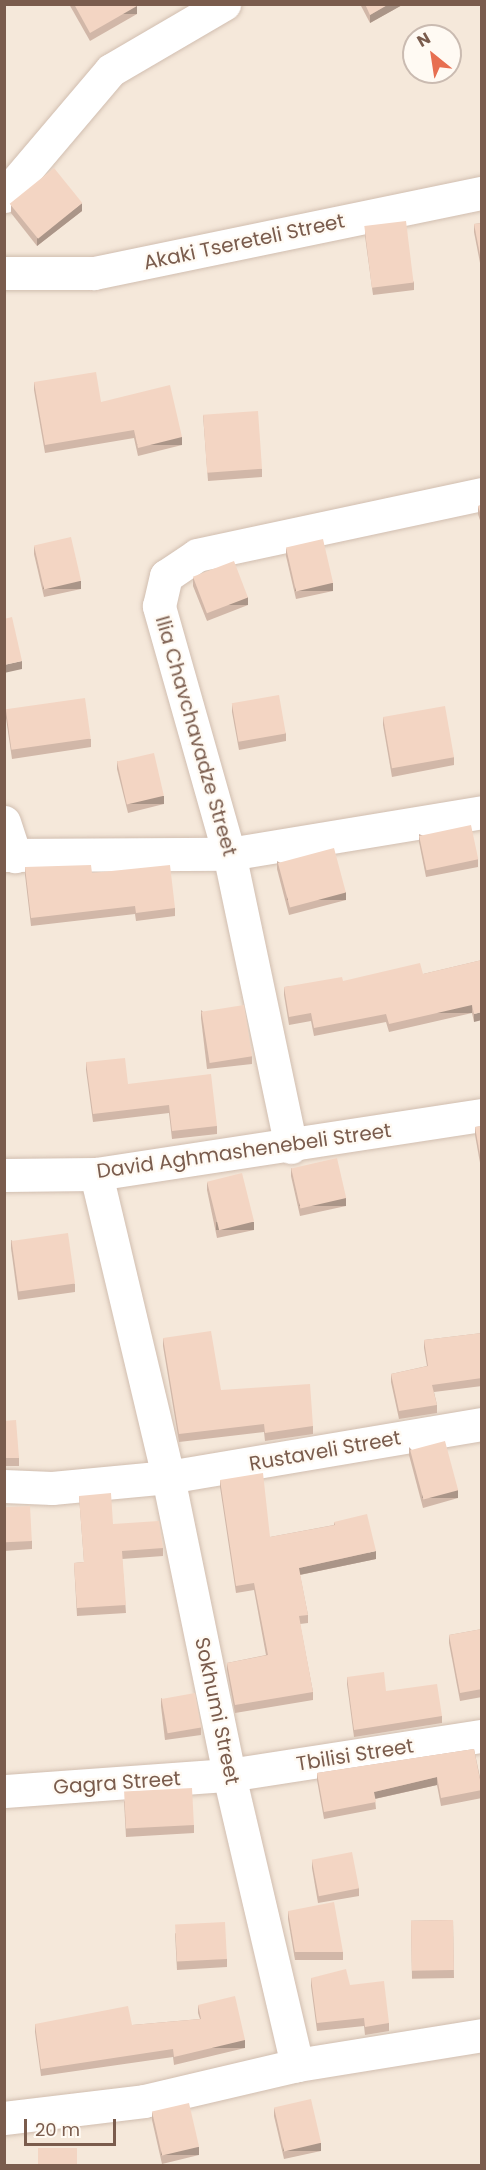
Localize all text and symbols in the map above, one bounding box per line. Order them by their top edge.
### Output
north arrow [402,24,462,84]
text: N [413,27,435,53]
street label: Akaki Tsereteli Street [141,209,347,275]
street label: Ilia Chavchavadze Street [150,613,242,859]
street label: David Aghmashenebeli Street [95,1118,393,1184]
street label: Rustaveli Street [247,1426,403,1476]
street label: Sokhumi Street [190,1635,244,1787]
street label: Tbilisi Street [295,1734,415,1776]
street label: Gagra Street [53,1767,181,1799]
scale bar [27,2107,118,2145]
text: 20 m [35,2117,80,2142]

